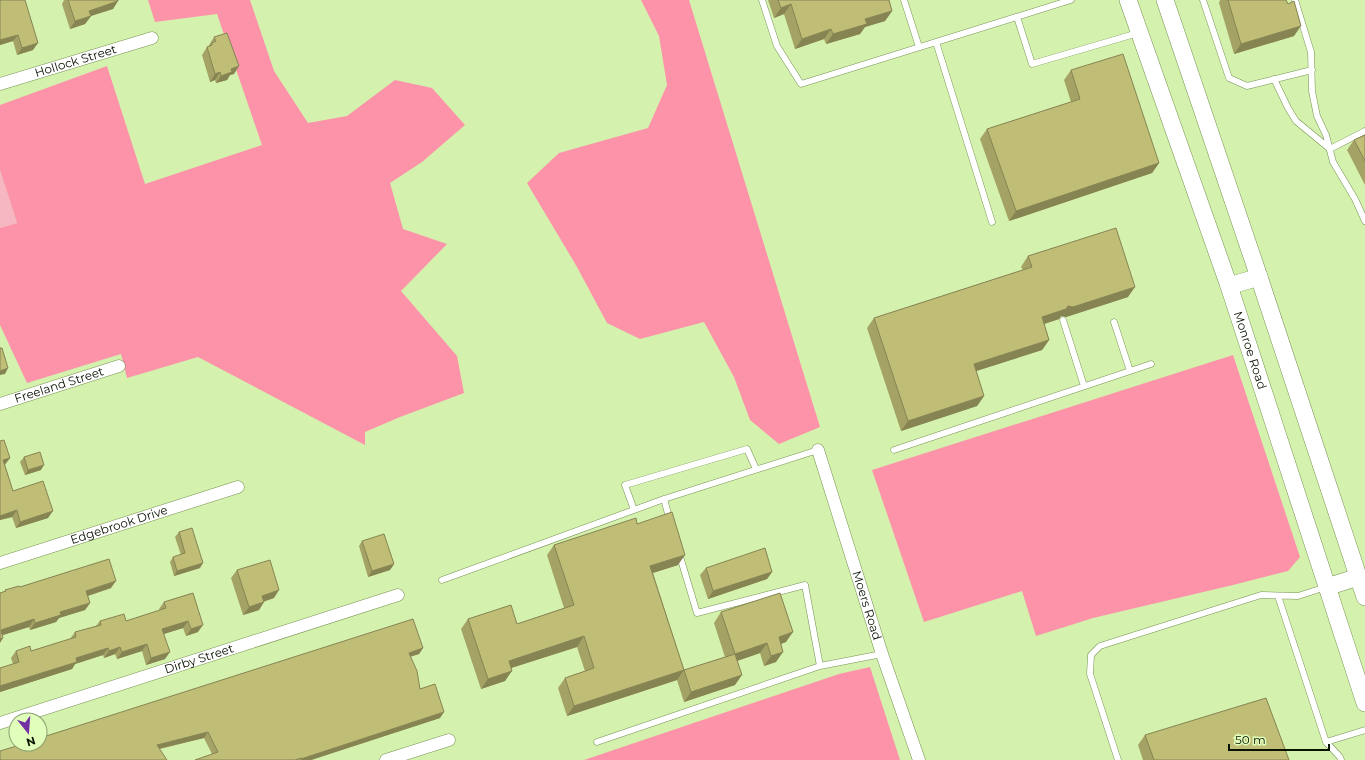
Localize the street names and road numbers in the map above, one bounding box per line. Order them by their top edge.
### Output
street label: Hollock Street [33,41,118,80]
street label: Monroe Road [1231,309,1270,391]
street label: Freeland Street [12,363,105,406]
street label: Edgebrook Drive [68,502,169,547]
street label: Moers Road [849,569,885,642]
street label: Dirby Street [162,640,235,677]

